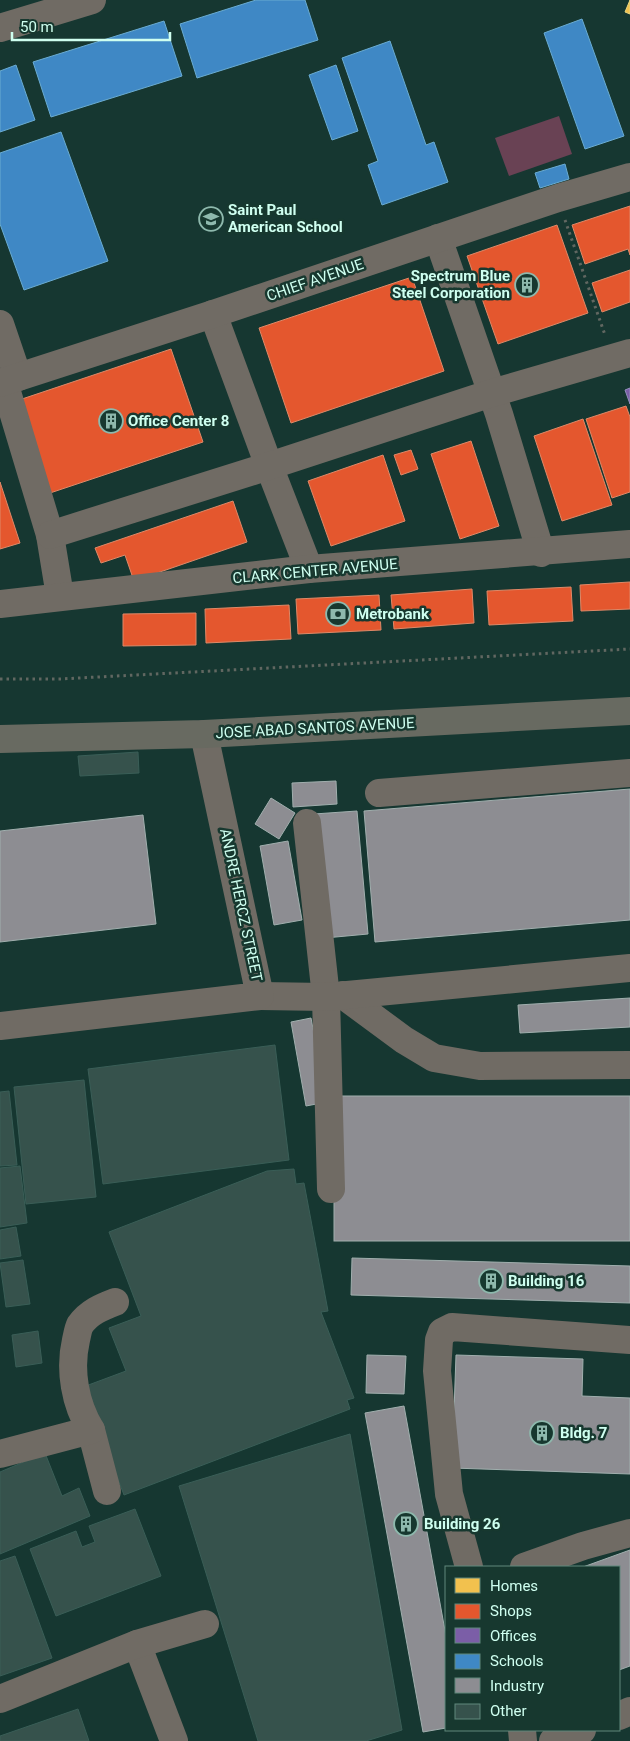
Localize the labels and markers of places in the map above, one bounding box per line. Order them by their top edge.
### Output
place label: Saint Paul American School [228,201,343,236]
school or university icon: Saint Paul American School [198,206,224,232]
place label: Spectrum Blue Steel Corporation [392,267,510,302]
building icon: Spectrum Blue Steel Corporation [514,272,540,298]
building icon: Office Center 8 [98,408,124,434]
place label: Office Center 8 [128,412,229,430]
bank icon: Metrobank [325,601,351,627]
place label: Metrobank [356,605,430,623]
building icon: Building 16 [478,1268,504,1294]
place label: Building 16 [508,1272,585,1290]
building icon: Bldg. 7 [529,1420,555,1446]
place label: Bldg. 7 [560,1424,607,1442]
building icon: Building 26 [393,1511,419,1537]
place label: Building 26 [424,1515,501,1533]

